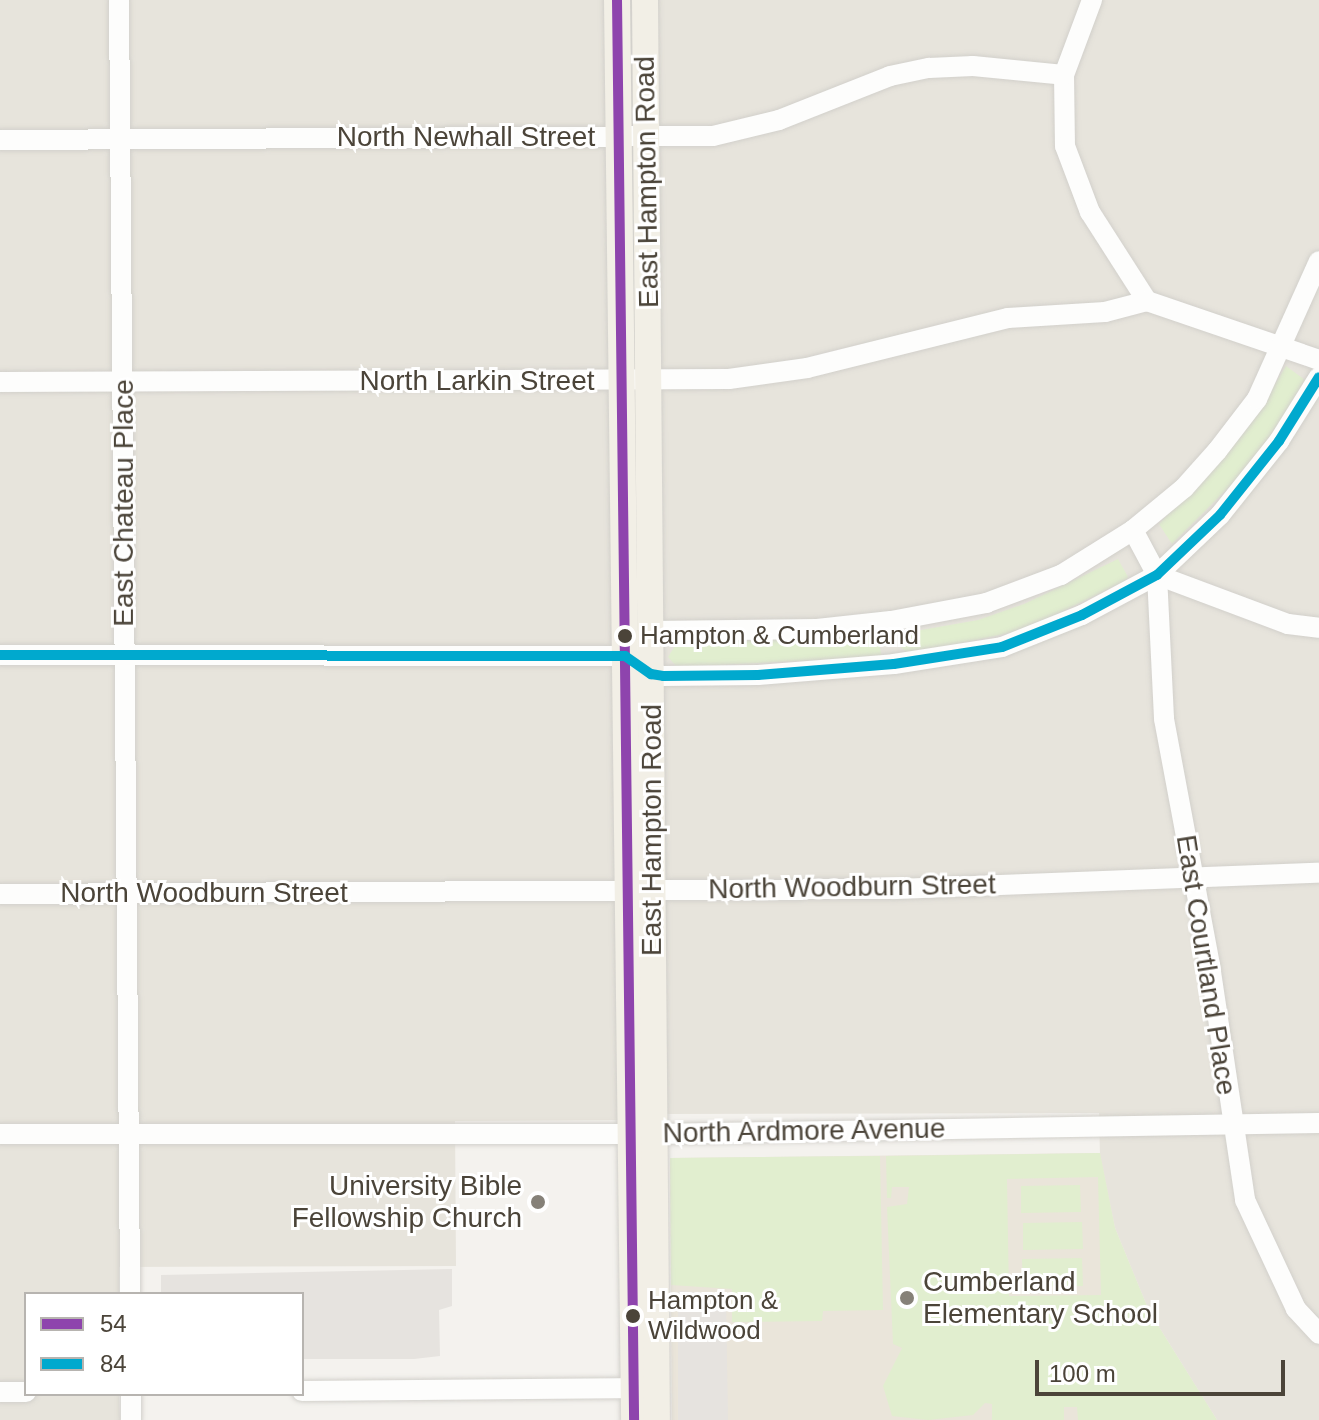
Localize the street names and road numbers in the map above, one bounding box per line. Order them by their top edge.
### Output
street label: East Hampton Road [628,56,666,308]
street label: North Newhall Street [337,120,595,154]
street label: North Larkin Street [360,364,594,398]
street label: East Chateau Place [107,379,141,627]
street label: East Hampton Road [635,704,669,956]
street label: East Courtland Place [1169,832,1243,1098]
street label: North Woodburn Street [708,868,996,906]
street label: North Woodburn Street [60,876,348,910]
street label: North Ardmore Avenue [661,1112,947,1150]

